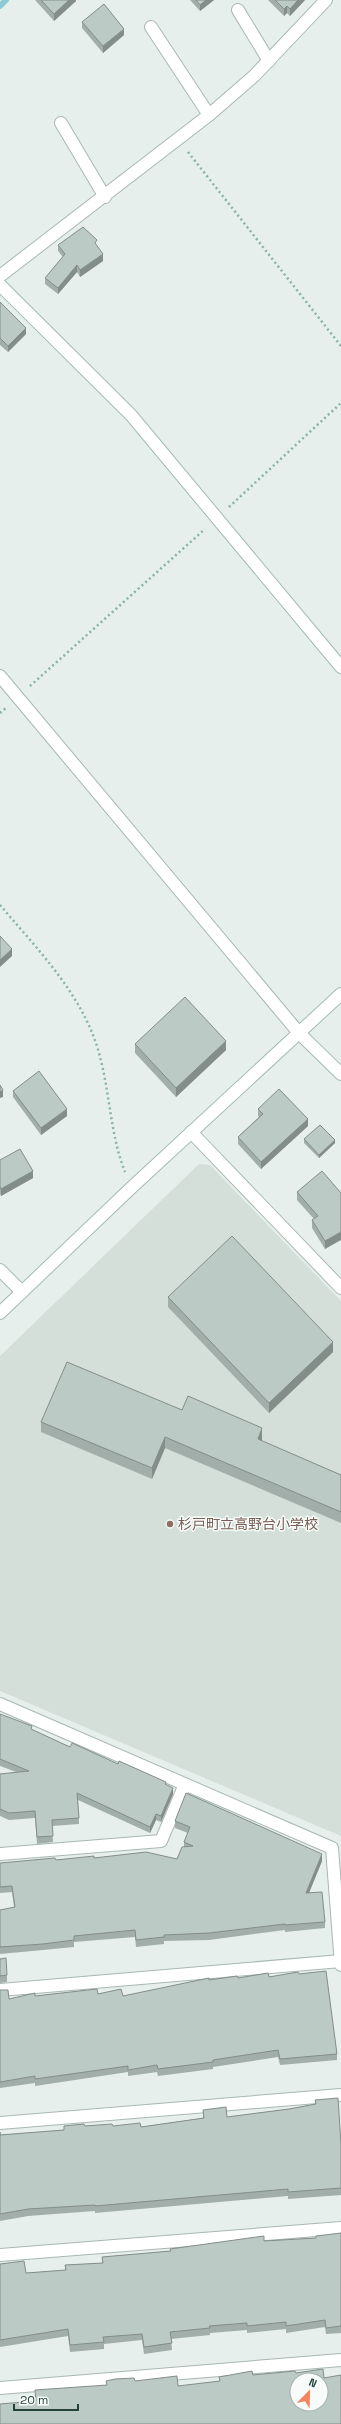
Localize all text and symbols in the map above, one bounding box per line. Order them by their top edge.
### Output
place label: 杉戸町立高野台小学校 [178,1515,318,1533]
marker: 杉戸町立高野台小学校 [165,1519,175,1529]
north arrow [289,2372,329,2412]
text: N [307,2375,319,2391]
scale bar [14,2386,78,2412]
text: 20 m [20,2392,48,2408]

